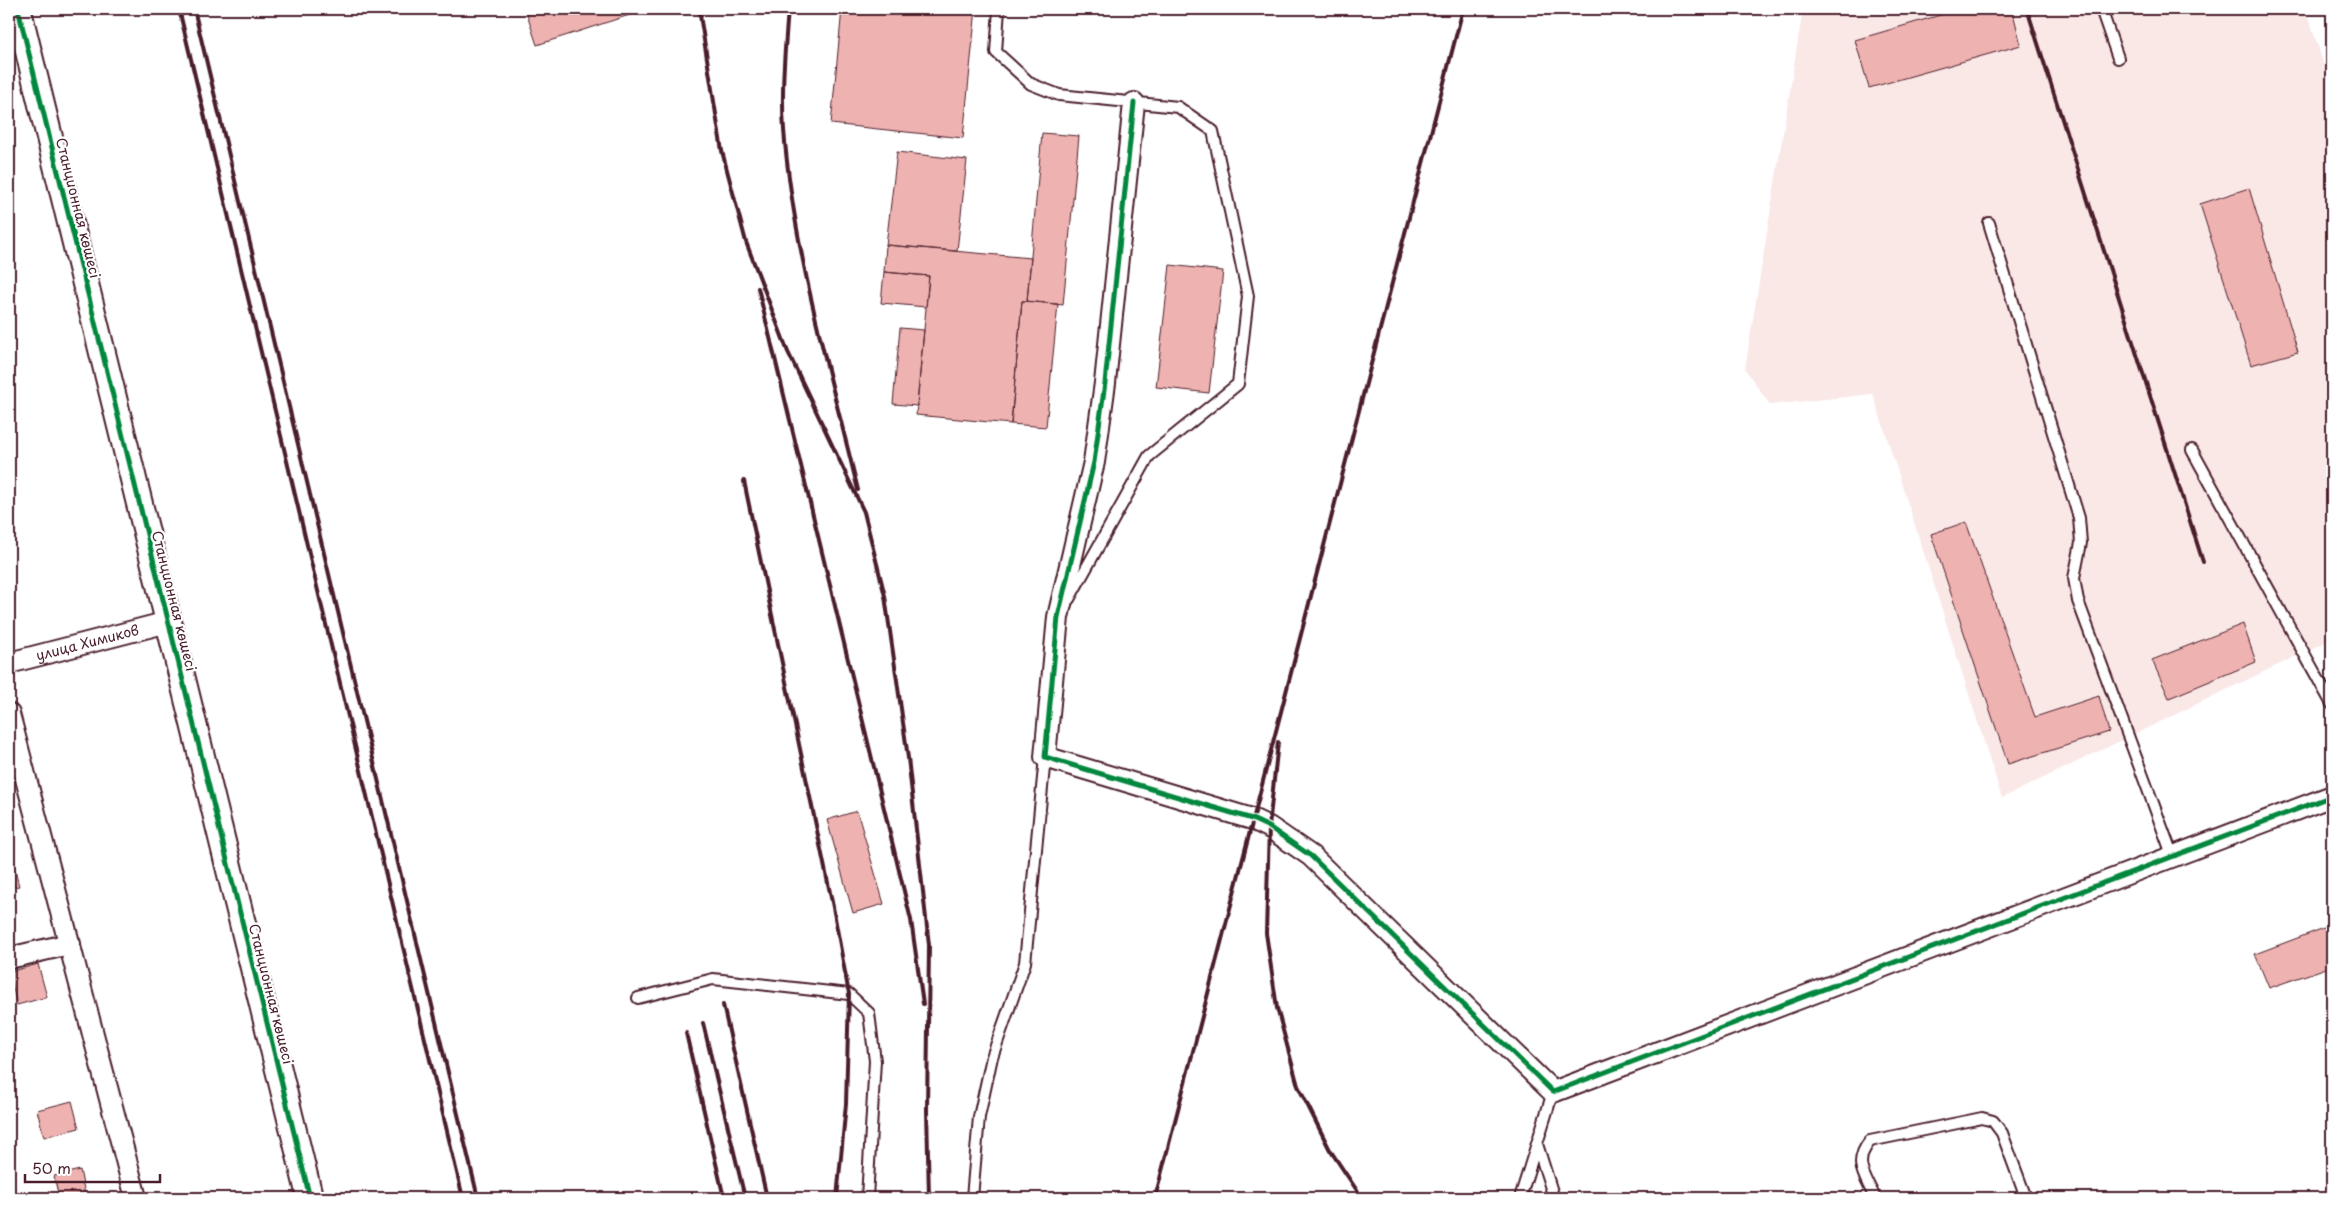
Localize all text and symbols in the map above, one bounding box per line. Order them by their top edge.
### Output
street label: Станционная көшесі [51,135,106,280]
street label: Станционная көшесі [147,528,202,673]
street label: улица Химиков [33,619,141,666]
street label: Станционная көшесі [244,921,299,1066]
scale bar [25,1152,160,1184]
text: 50 m [32,1156,71,1179]

